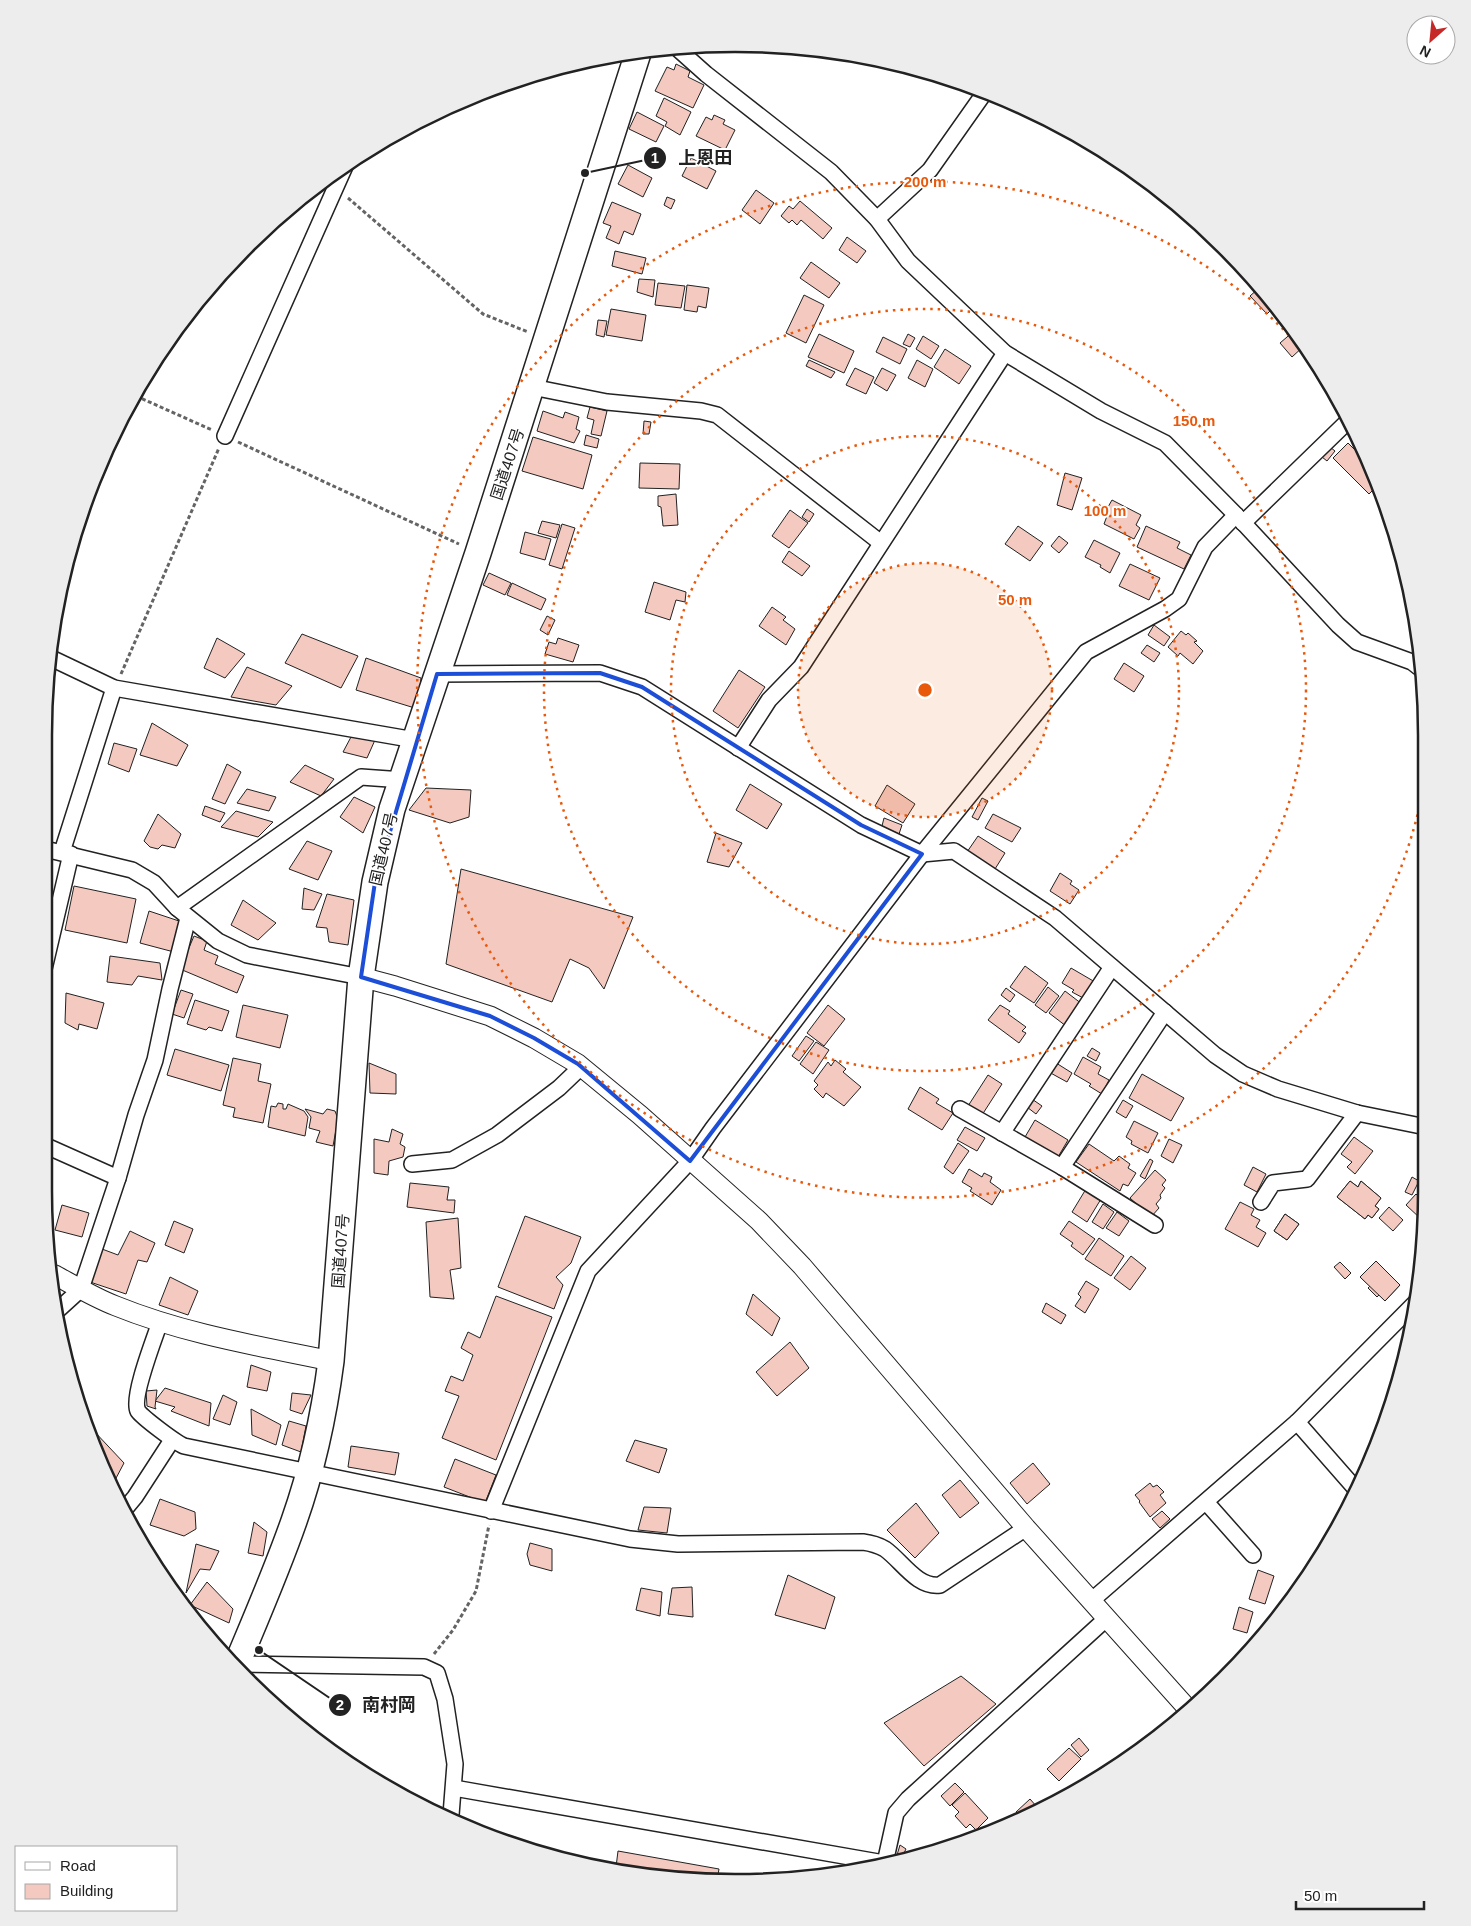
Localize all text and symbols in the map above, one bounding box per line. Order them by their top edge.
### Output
north arrow [1406,15,1456,65]
text: N [1417,42,1433,61]
callout: 上恩田 [643,141,742,174]
text: 上恩田 [678,148,732,168]
text: 1 [651,149,659,166]
text: 200 m [904,173,946,190]
text: 150 m [1173,412,1215,429]
street label: 国道407号 [488,426,527,502]
text: 100 m [1084,502,1126,519]
text: 50 m [998,591,1032,608]
centre of rings [916,681,934,699]
street label: 国道407号 [367,811,400,887]
street label: 国道407号 [329,1213,352,1289]
callout: 南村岡 [327,1688,426,1721]
text: 南村岡 [362,1695,416,1715]
text: 2 [336,1696,344,1713]
legend [15,1846,178,1911]
text: Road [60,1857,96,1874]
scale bar [1296,1878,1424,1910]
text: Building [60,1882,113,1899]
text: 50 m [1304,1887,1337,1904]

